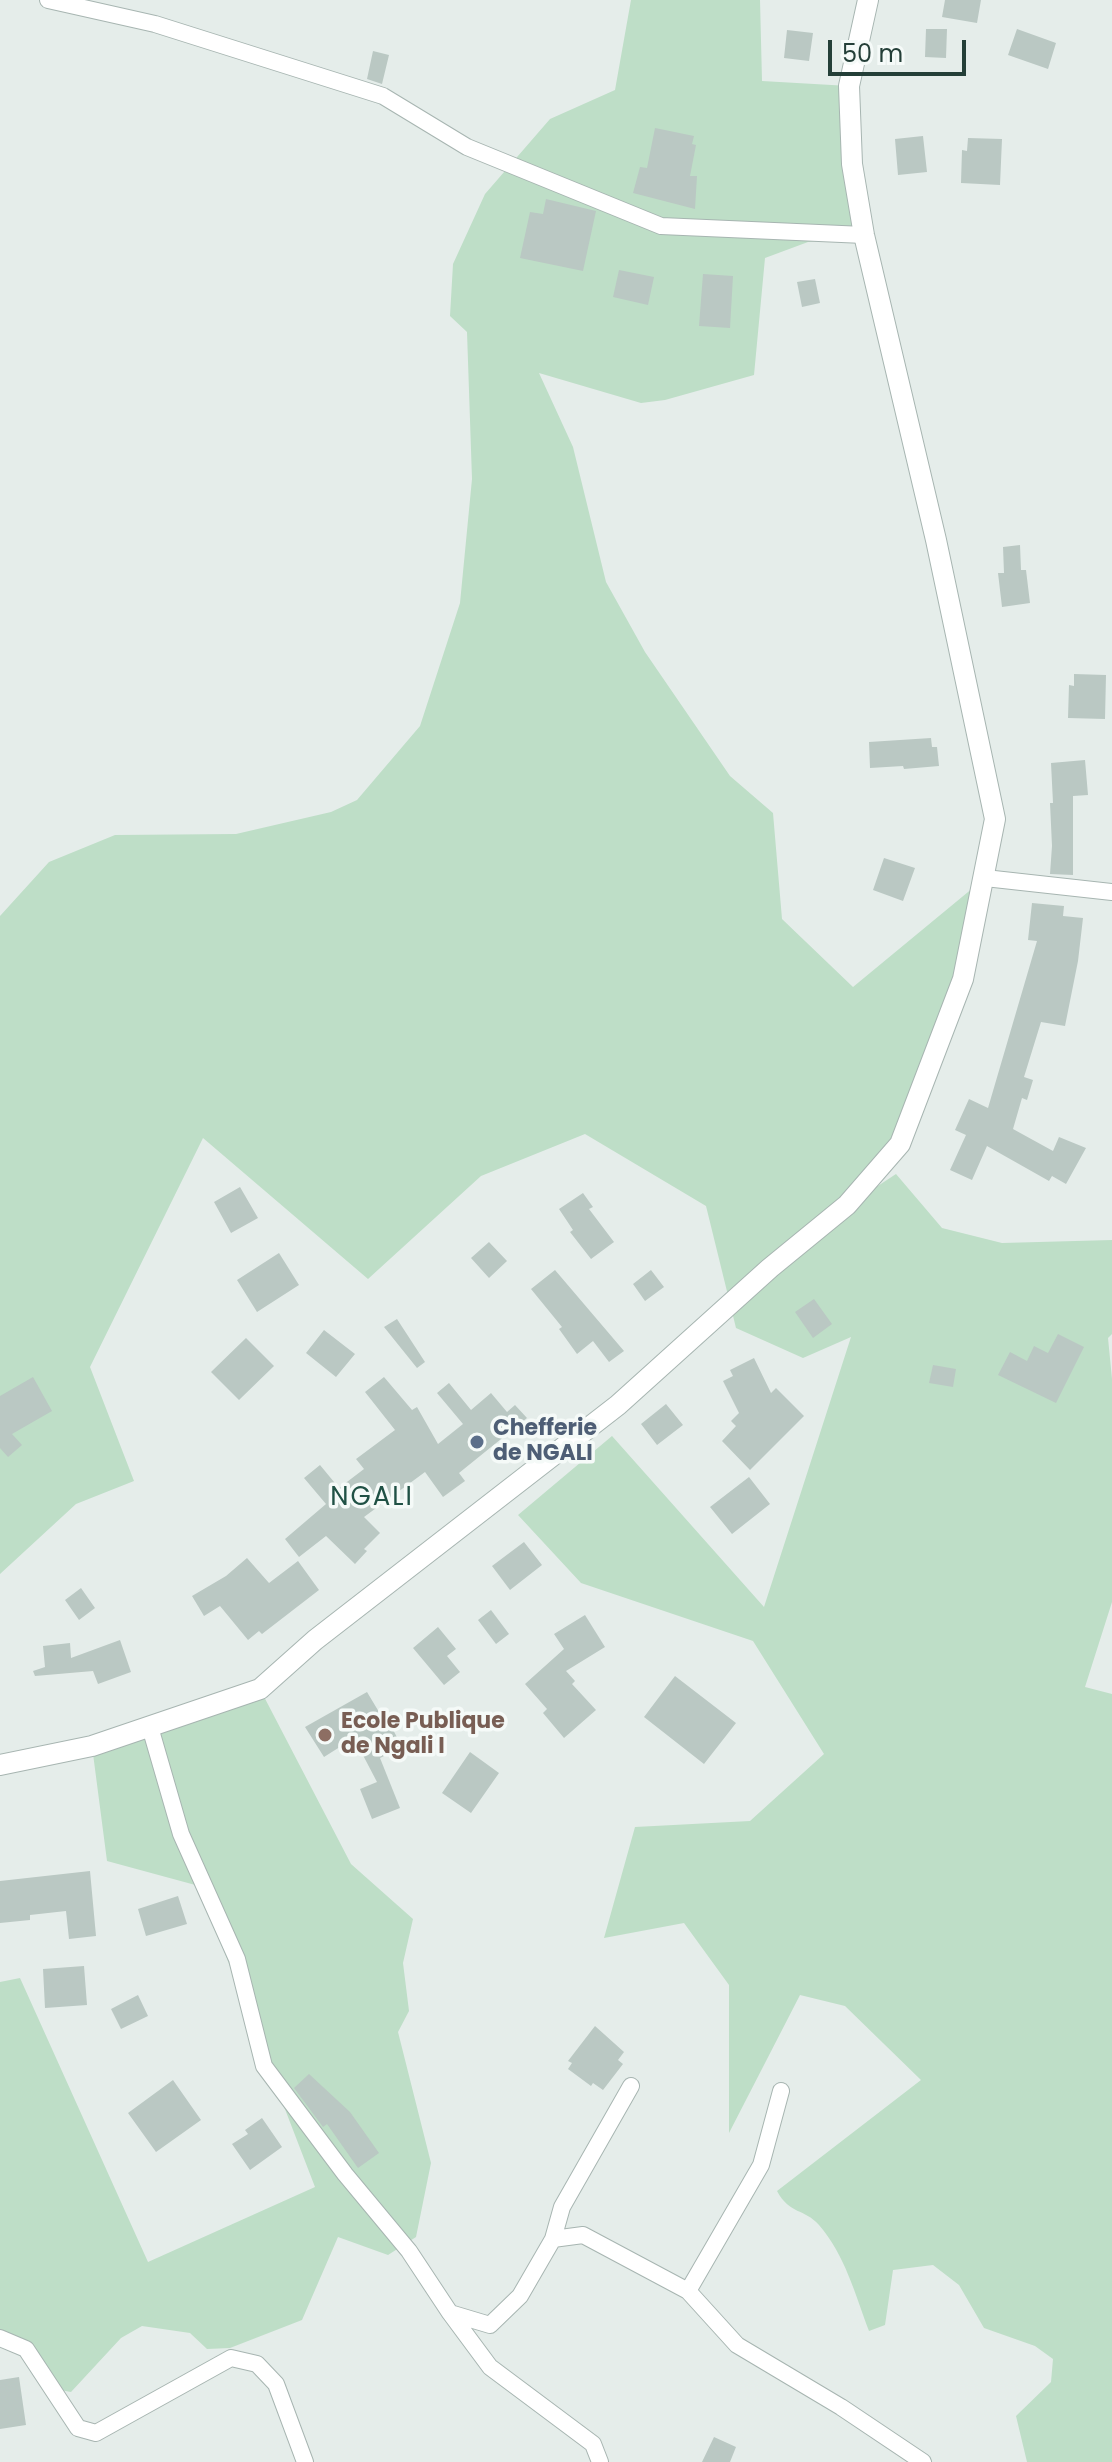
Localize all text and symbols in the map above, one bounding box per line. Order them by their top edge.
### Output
scale bar [832,24,970,74]
text: 50 m [842,37,903,70]
place label: Chefferie de NGALI [493,1416,597,1468]
marker: Chefferie de NGALI [468,1433,486,1451]
district label: NGALI [330,1482,414,1514]
place label: Ecole Publique de Ngali I [341,1709,505,1760]
marker: Ecole Publique de Ngali I [316,1726,334,1744]

